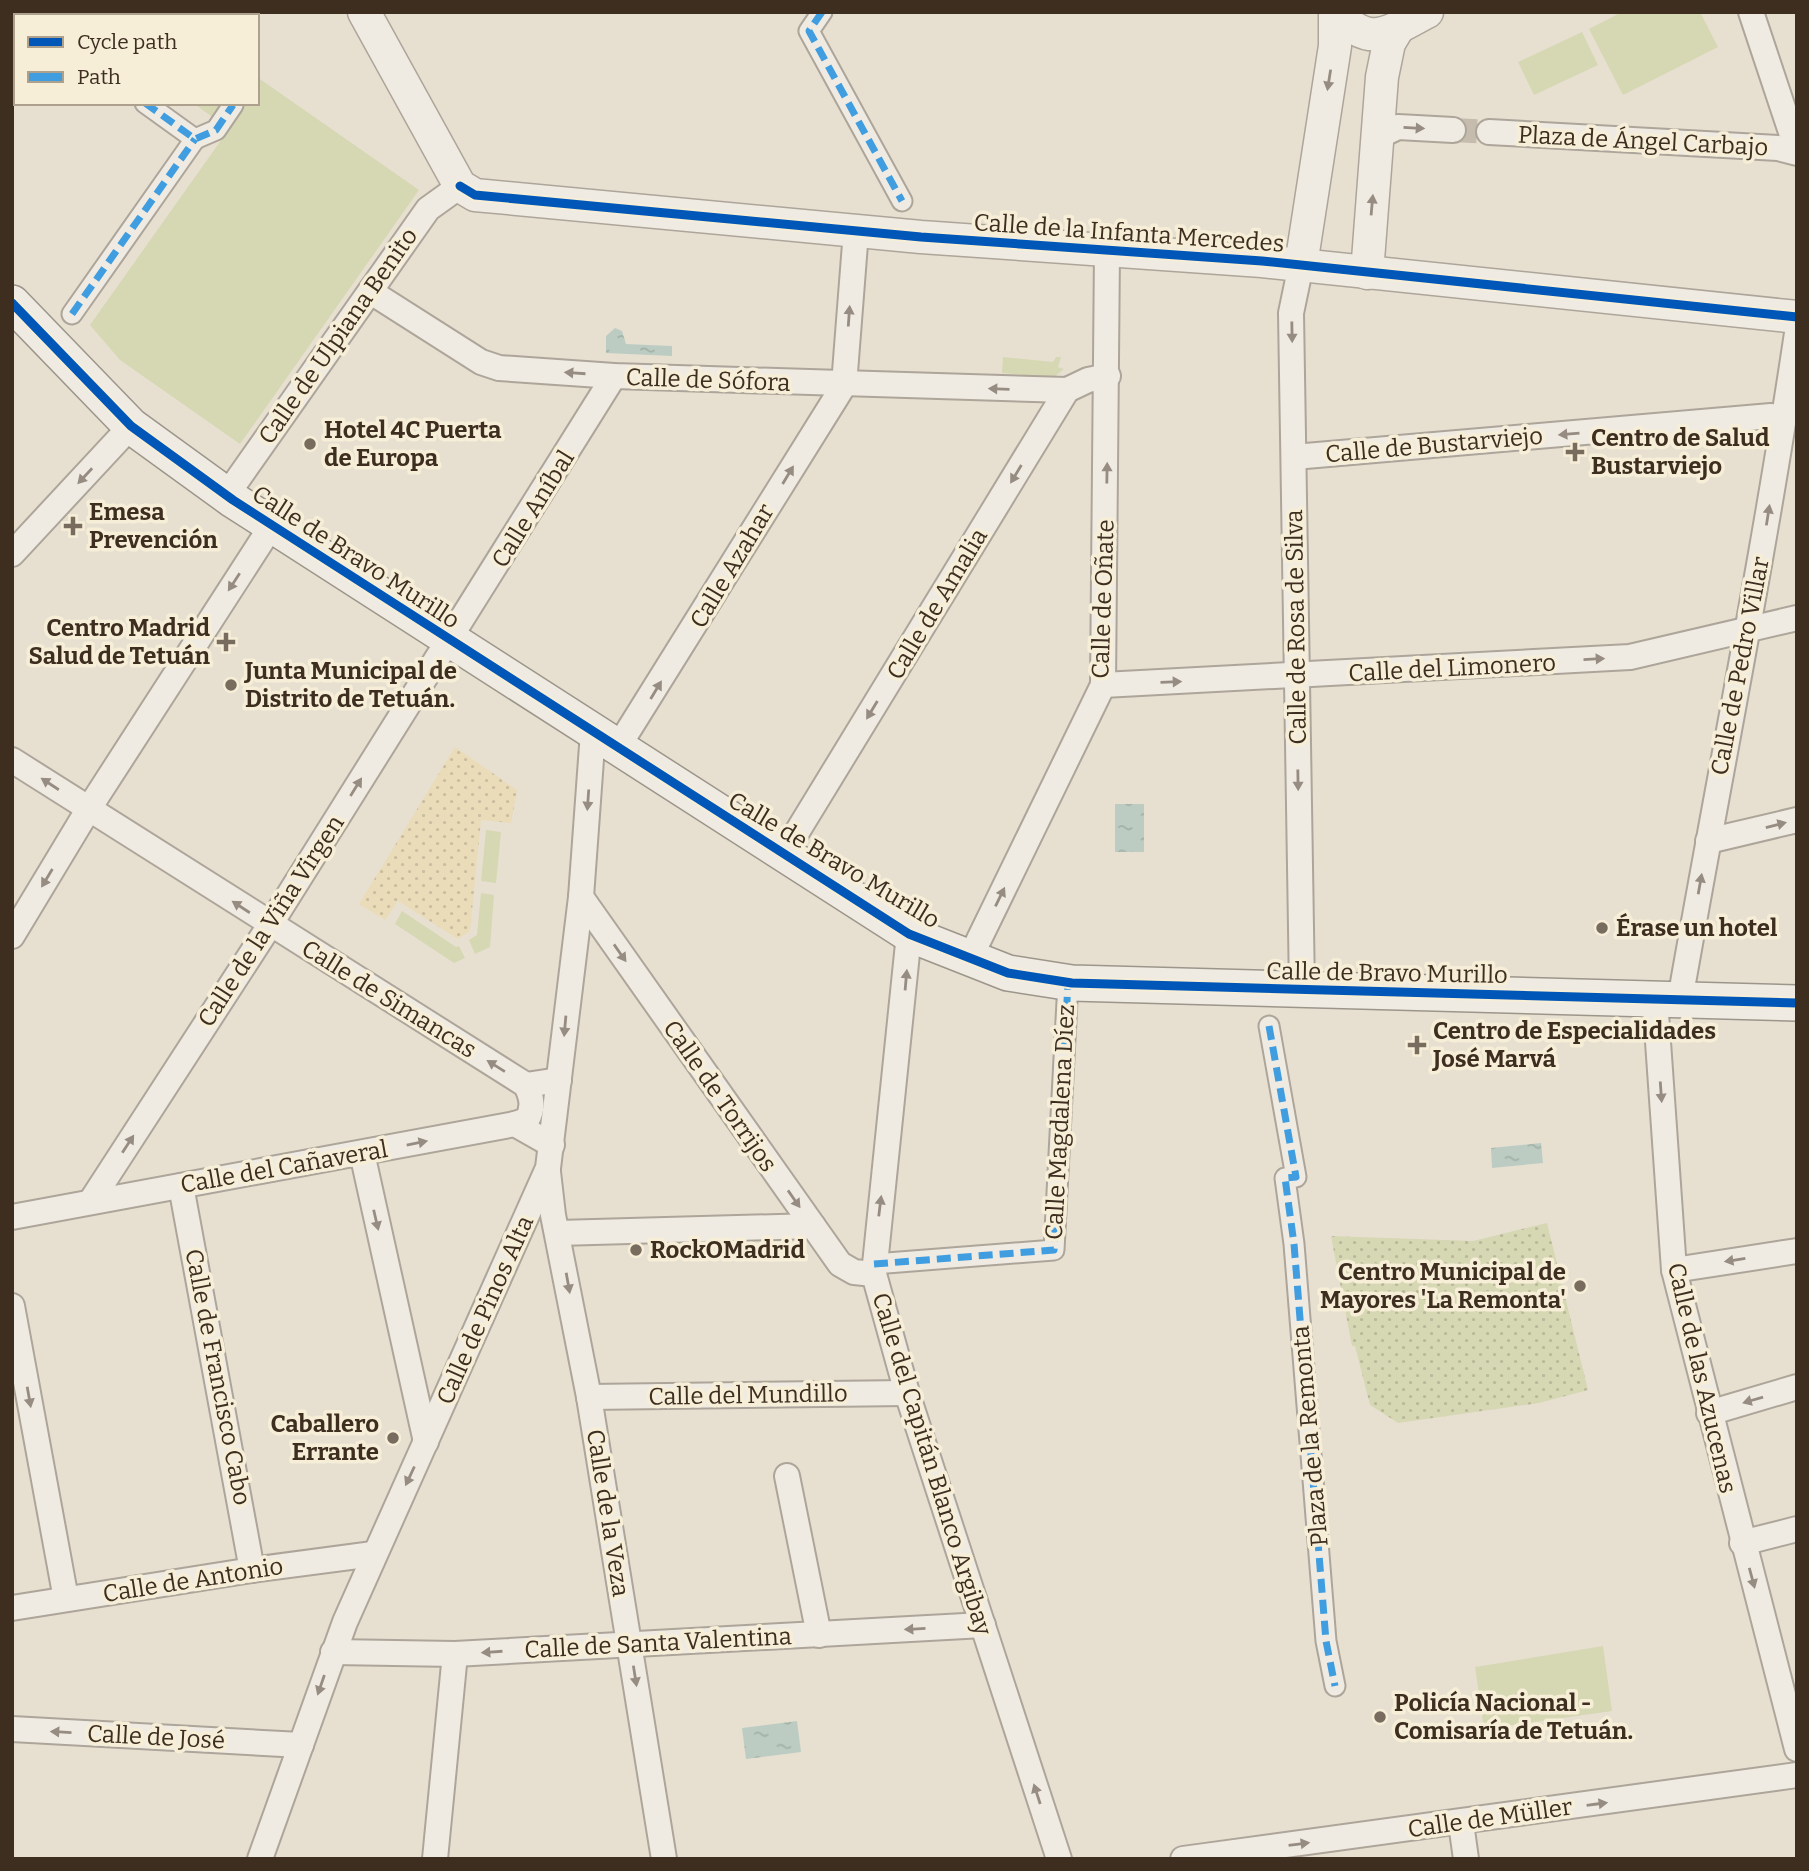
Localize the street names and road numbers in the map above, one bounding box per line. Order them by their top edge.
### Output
street label: Plaza de Ángel Carbajo [1517,119,1769,162]
street label: Calle de la Infanta Mercedes [973,208,1285,258]
street label: Calle de Ulpiana Benito [253,223,423,449]
street label: Calle de Sófora [625,363,791,397]
street label: Calle de Bustarviejo [1324,422,1544,468]
street label: Calle Aníbal [486,445,580,573]
street label: Calle de Bravo Murillo [247,479,465,635]
street label: Calle Azahar [684,499,780,633]
street label: Calle de Rosa de Silva [1280,509,1312,745]
street label: Calle de Oñate [1086,519,1120,679]
street label: Calle de Amalia [881,523,993,685]
street label: Calle de Pedro Villar [1705,554,1775,778]
street label: Calle del Limonero [1347,649,1557,687]
street label: Calle de Bravo Murillo [723,786,945,934]
street label: Calle de la Viña Virgen [192,810,350,1032]
street label: Calle de Simancas [297,934,481,1064]
street label: Calle de Bravo Murillo [1266,957,1508,989]
street label: Calle Magdalena Díez [1040,1003,1080,1241]
street label: Calle de Torrijos [657,1015,783,1177]
street label: Calle del Cañaveral [178,1135,390,1199]
street label: Calle de Pinos Alta [431,1211,539,1409]
street label: Calle de Francisco Cabo [179,1247,257,1507]
street label: Calle de las Azucenas [1662,1260,1742,1496]
street label: Calle del Capitán Blanco Argibay [866,1289,998,1639]
street label: Plaza de la Remonta [1286,1324,1334,1548]
street label: Calle del Mundillo [648,1379,848,1411]
street label: Calle de la Veza [581,1427,635,1599]
street label: Calle de Antonio [101,1552,285,1608]
street label: Calle de Santa Valentina [524,1622,792,1664]
street label: Calle de José [86,1719,226,1755]
street label: Calle de Müller [1406,1793,1574,1843]

